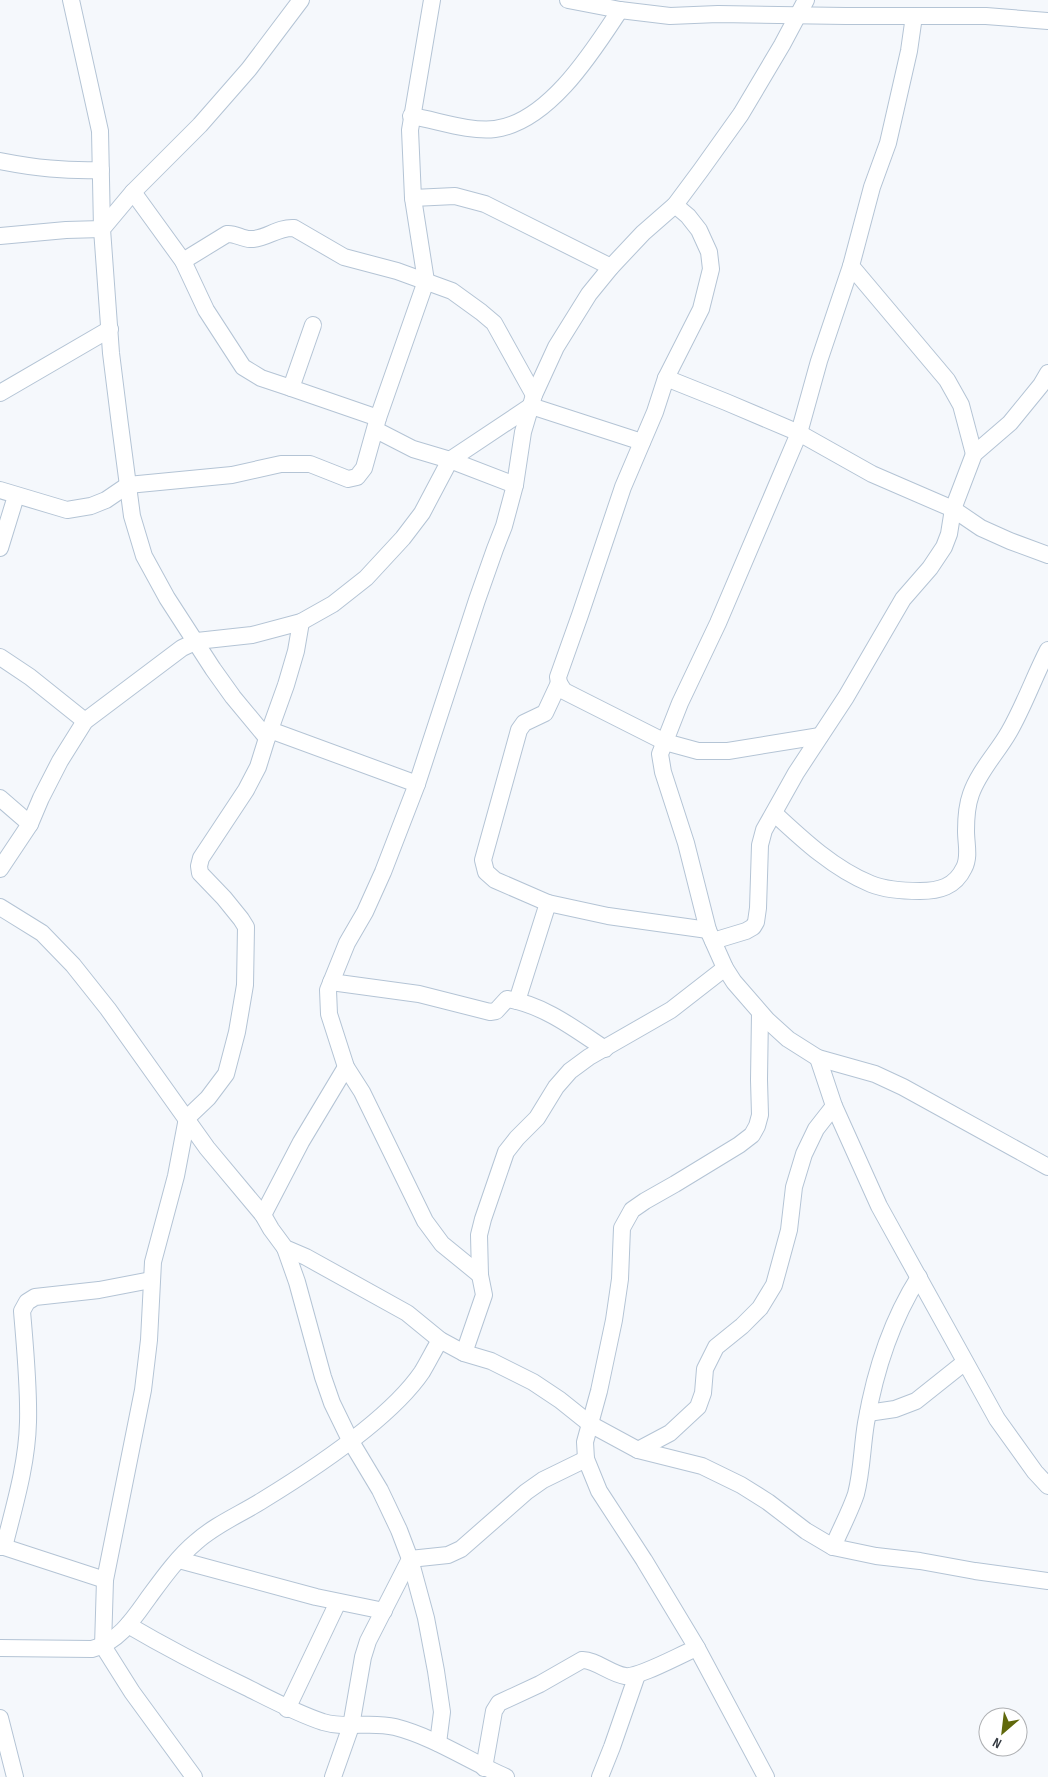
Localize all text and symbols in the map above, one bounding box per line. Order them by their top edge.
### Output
north arrow [978,1707,1028,1757]
text: N [990,1734,1004,1752]

